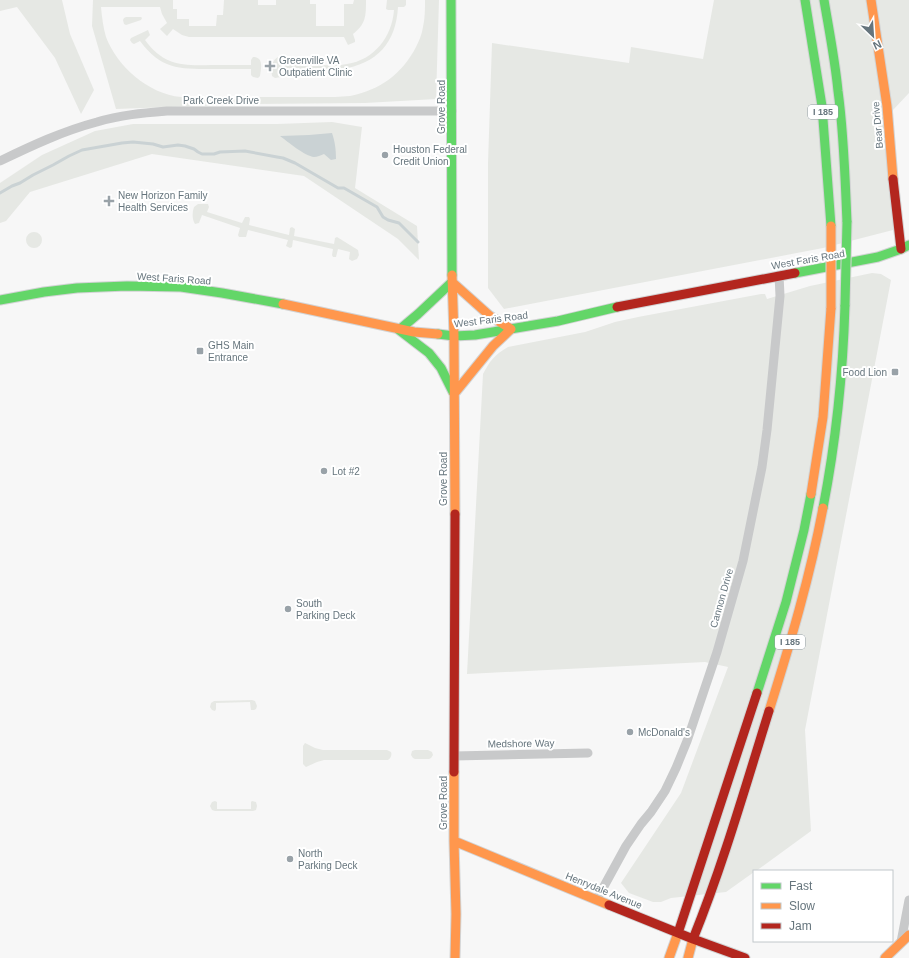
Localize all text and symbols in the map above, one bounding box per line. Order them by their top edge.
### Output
north arrow [853,16,893,56]
text: N [871,38,883,52]
place label: Greenville VA Outpatient Clinic [279,55,352,78]
marker: Greenville VA Outpatient Clinic [264,60,276,72]
street label: Grove Road [436,80,447,134]
street label: Park Creek Drive [183,95,259,106]
street label: Bear Drive [870,101,885,149]
road number: I 185 [808,105,838,119]
place label: Houston Federal Credit Union [393,144,467,167]
marker: Houston Federal Credit Union [380,150,390,160]
place label: New Horizon Family Health Services [118,190,207,213]
marker: New Horizon Family Health Services [103,195,115,207]
street label: West Faris Road [771,248,846,271]
street label: West Faris Road [137,270,211,287]
street label: West Faris Road [454,310,529,329]
place label: GHS Main Entrance [208,340,254,363]
marker: GHS Main Entrance [195,346,205,356]
place label: Food Lion [843,367,887,378]
marker: Food Lion [890,367,900,377]
street label: Grove Road [438,452,449,506]
marker: Lot #2 [319,466,329,476]
place label: Lot #2 [332,466,360,477]
street label: Cannon Drive [708,567,735,629]
place label: South Parking Deck [296,598,356,621]
marker: South Parking Deck [283,604,293,614]
road number: I 185 [775,635,805,649]
marker: McDonald's [625,727,635,737]
place label: McDonald's [638,727,690,738]
street label: Medshore Way [487,737,555,750]
street label: Grove Road [438,776,449,830]
place label: North Parking Deck [298,848,358,871]
marker: North Parking Deck [285,854,295,864]
street label: Henrydale Avenue [564,870,644,911]
legend [753,870,893,942]
text: Fast [789,879,813,893]
text: Slow [789,899,815,913]
text: Jam [789,919,812,933]

